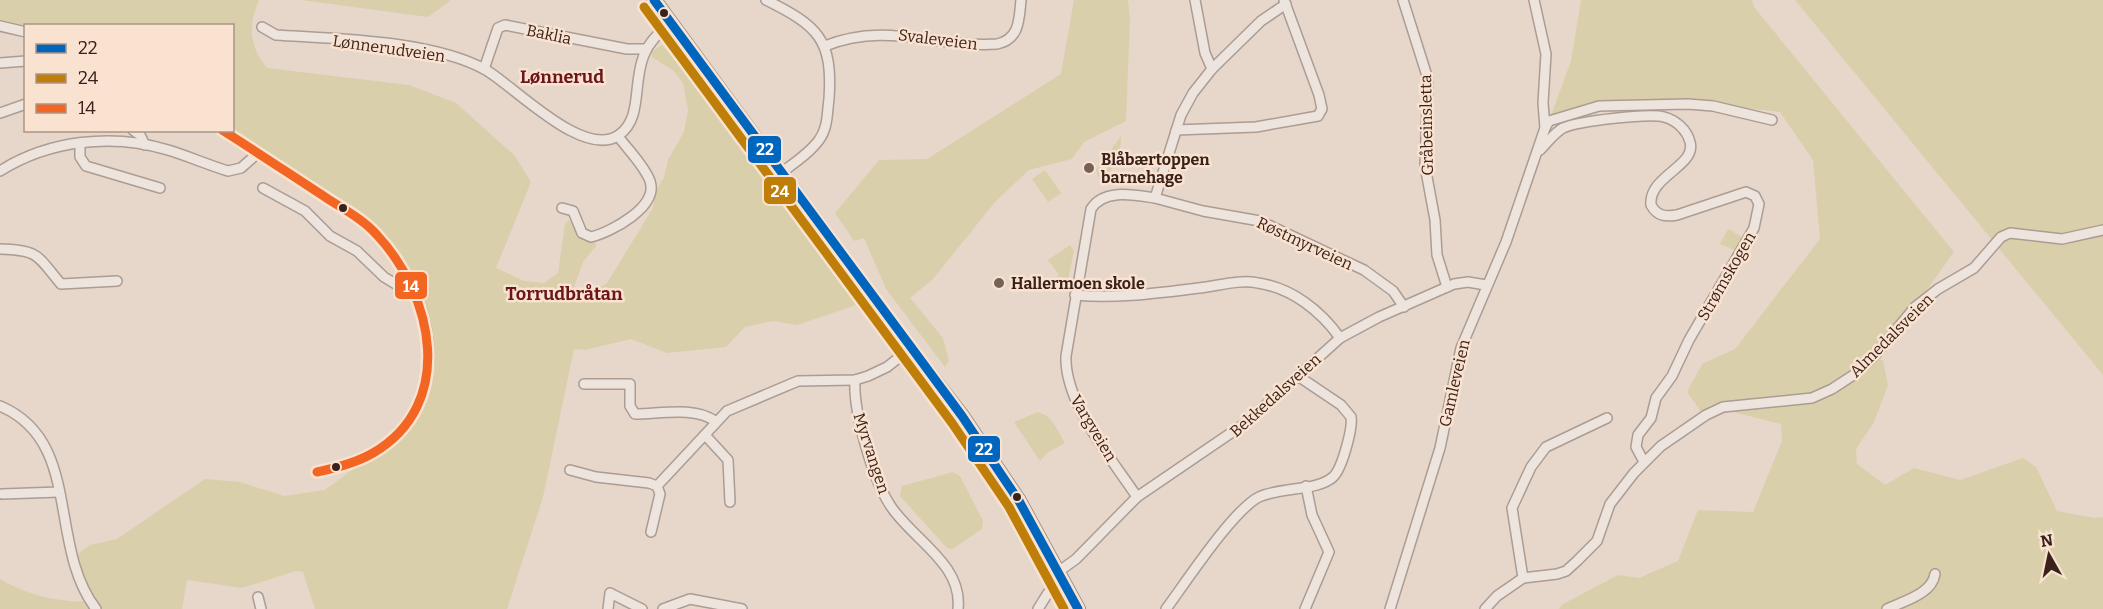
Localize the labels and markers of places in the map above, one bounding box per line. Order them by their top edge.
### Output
unlabelled marker [658,7,670,19]
place label: Blåbærtoppen barnehage [1101,150,1210,187]
marker: Blåbærtoppen barnehage [1082,161,1096,175]
unlabelled marker [337,202,349,214]
place label: Hallermoen skole [1011,274,1145,293]
marker: Hallermoen skole [992,276,1006,290]
unlabelled marker [330,461,342,473]
unlabelled marker [1011,491,1023,503]

